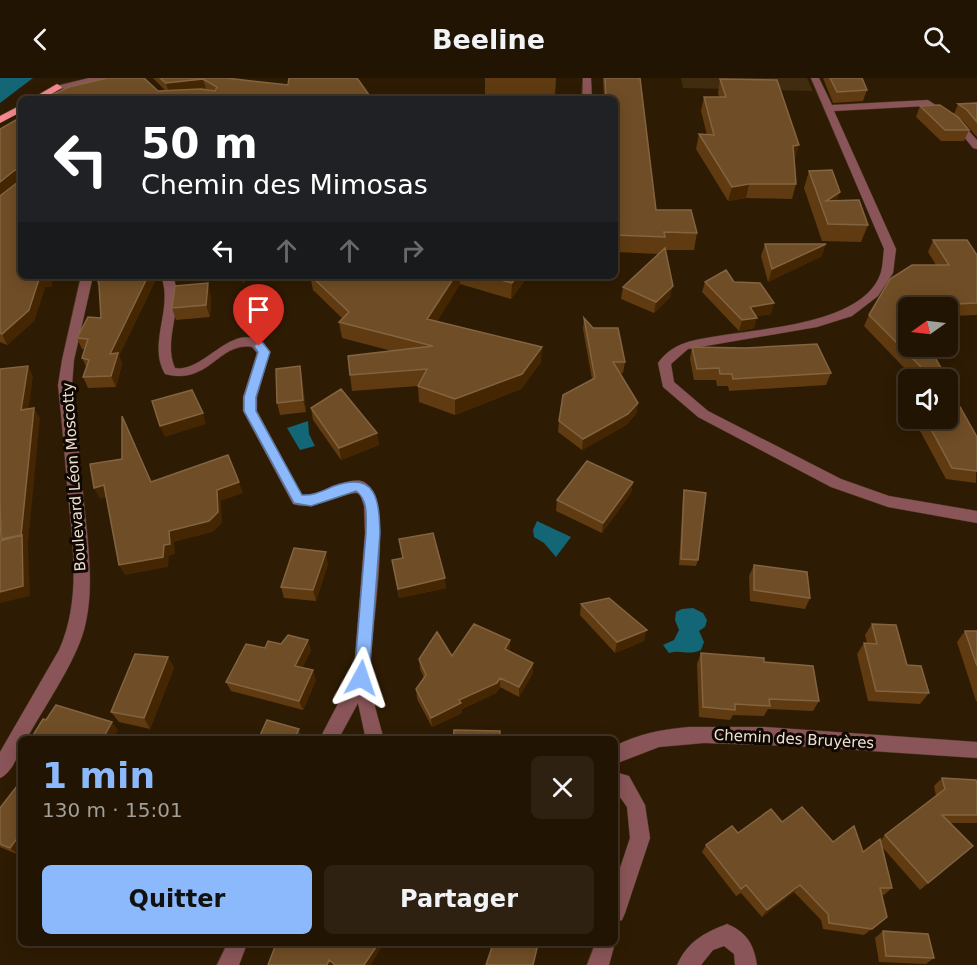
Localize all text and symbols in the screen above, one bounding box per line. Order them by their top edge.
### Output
icon: back [24,23,57,56]
icon: search [920,23,953,56]
text: Beeline [432,24,545,55]
text: 50 m [141,119,258,168]
icon: left [42,120,120,198]
text: Chemin des Mimosas [141,169,428,200]
icon: left [207,234,240,267]
icon: ahead [270,234,303,267]
icon: ahead [333,234,366,267]
icon: right [396,234,429,267]
pin [233,284,284,346]
icon: arrive [242,293,275,326]
north arrow [898,297,958,357]
map controls [898,297,958,429]
button: sound [898,369,958,429]
street label: Boulevard Léon Moscotty [58,382,90,572]
position arrow [329,646,393,710]
street label: Chemin des Bruyères [713,726,875,752]
text: 1 min [42,755,155,796]
button: close [531,756,594,819]
text: 130 m · 15:01 [42,798,183,822]
button: Quitter [42,865,312,934]
button: Partager [324,865,594,934]

